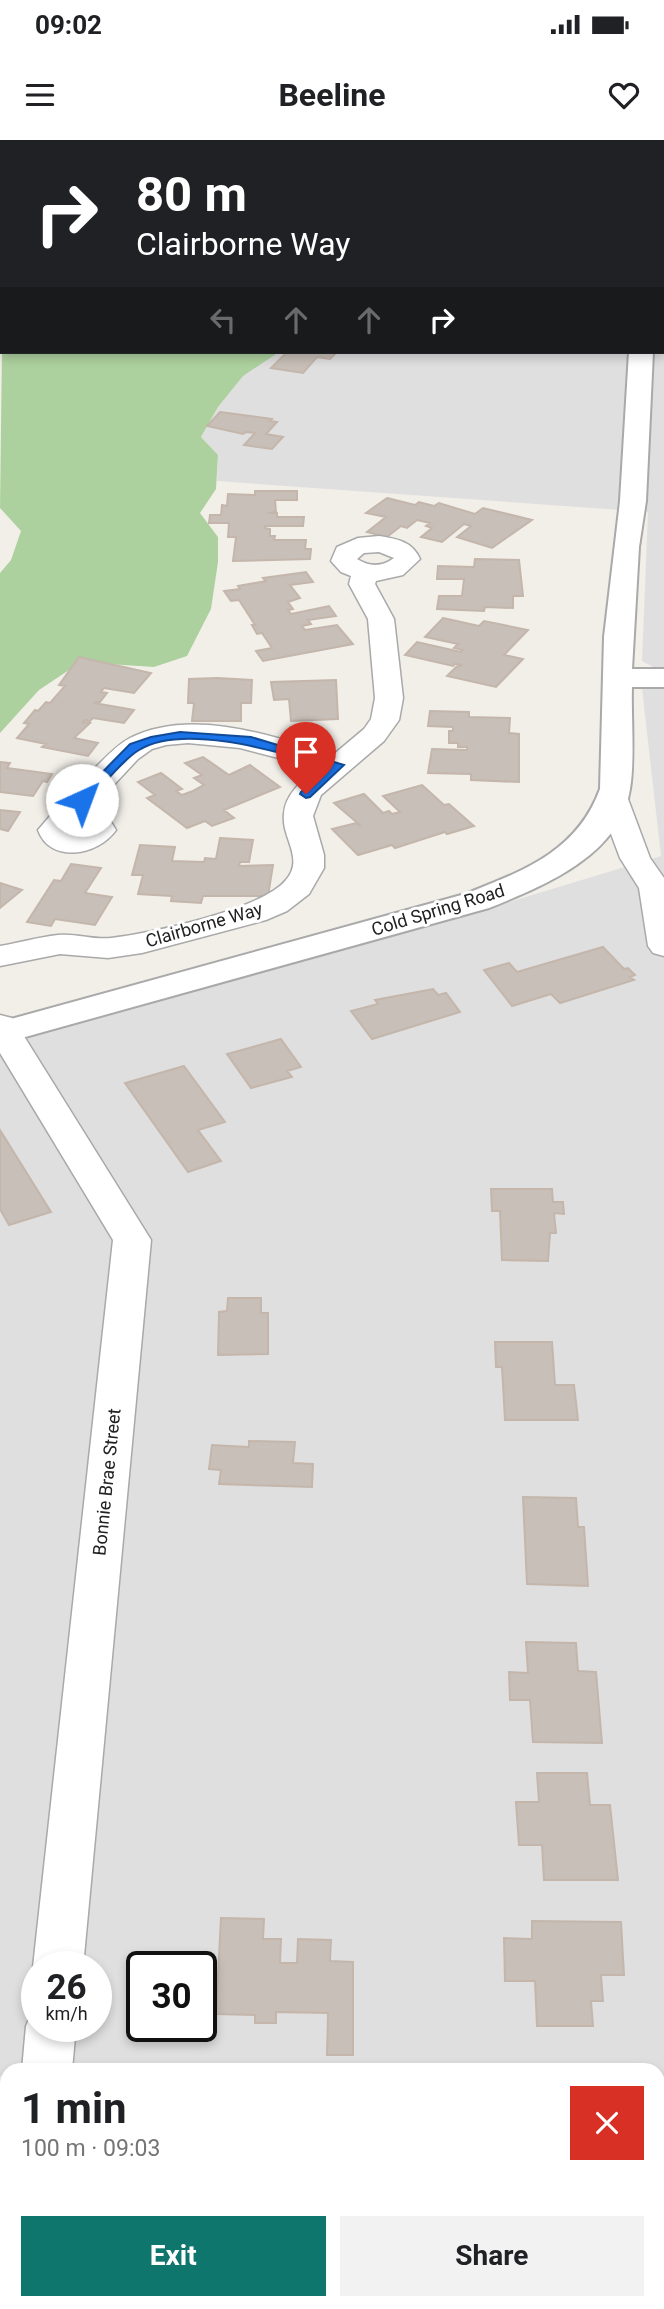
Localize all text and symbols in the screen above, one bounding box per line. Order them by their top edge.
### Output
text: 09:02 [35,10,102,40]
icon: menu [21,76,59,114]
text: Beeline [278,76,386,114]
icon: heart [605,76,643,114]
text: 80 m [136,166,247,223]
icon: right [21,168,112,259]
text: Clairborne Way [136,225,350,263]
icon: left [204,301,242,339]
icon: ahead [277,301,315,339]
icon: ahead [350,301,388,339]
icon: right [423,301,461,339]
pin [276,722,336,794]
icon: arrive [287,733,325,771]
position arrow [45,763,119,837]
street label: Cold Spring Road [369,879,507,940]
street label: Clairborne Way [143,898,265,951]
street label: Bonnie Brae Street [88,1407,125,1557]
speed limit sign: 30 [126,1951,217,2042]
text: 26 [46,1967,87,2008]
text: km/h [45,2003,88,2024]
text: 1 min [21,2084,127,2133]
button: close [570,2086,644,2160]
text: 100 m · 09:03 [21,2135,160,2162]
button: Exit [21,2216,326,2296]
button: Share [340,2216,644,2296]

